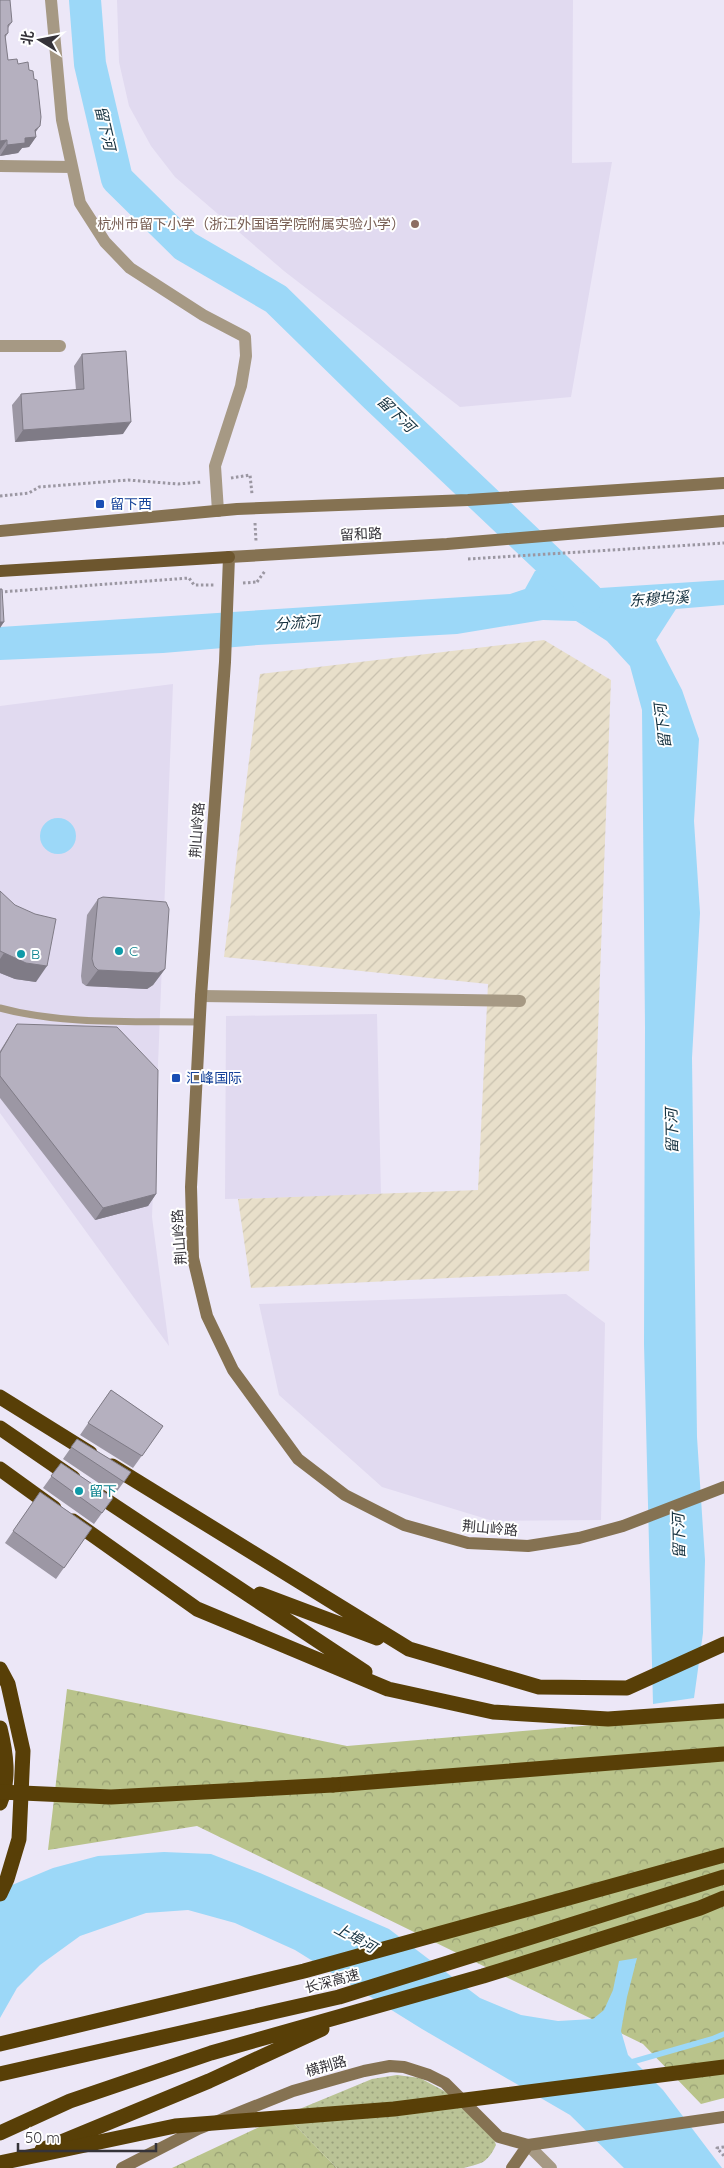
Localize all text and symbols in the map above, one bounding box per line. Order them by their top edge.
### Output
north arrow [15,15,65,65]
text: 北 [17,29,37,46]
water label: 留下河 [91,104,120,155]
place label: 杭州市留下小学（浙江外国语学院附属实验小学） [97,215,405,233]
marker: 杭州市留下小学（浙江外国语学院附属实验小学） [409,218,421,230]
water label: 留下河 [374,391,421,438]
place label: 留下西 [110,495,152,513]
marker: 留下西 [94,498,106,510]
street label: 留和路 [340,524,382,544]
water label: 东穆坞溪 [628,587,692,610]
water label: 分流河 [274,611,323,634]
water label: 留下河 [650,700,675,750]
street label: 荆山岭路 [186,801,208,859]
place label: C [129,942,138,960]
place label: B [31,945,40,963]
marker: C [113,945,125,957]
marker: B [15,948,27,960]
place label: 汇峰国际 [186,1069,242,1087]
marker: 汇峰国际 [170,1072,182,1084]
water label: 留下河 [662,1105,681,1154]
street label: 荆山岭路 [168,1208,190,1266]
place label: 留下 [89,1482,117,1500]
marker: 留下 [73,1485,85,1497]
water label: 留下河 [669,1510,688,1559]
street label: 荆山岭路 [461,1517,519,1539]
water label: 上埠河 [331,1918,382,1958]
street label: 长深高速 [303,1965,361,1997]
street label: 横荆路 [303,2052,349,2080]
scale bar [18,2120,155,2152]
text: 50 m [25,2128,60,2147]

